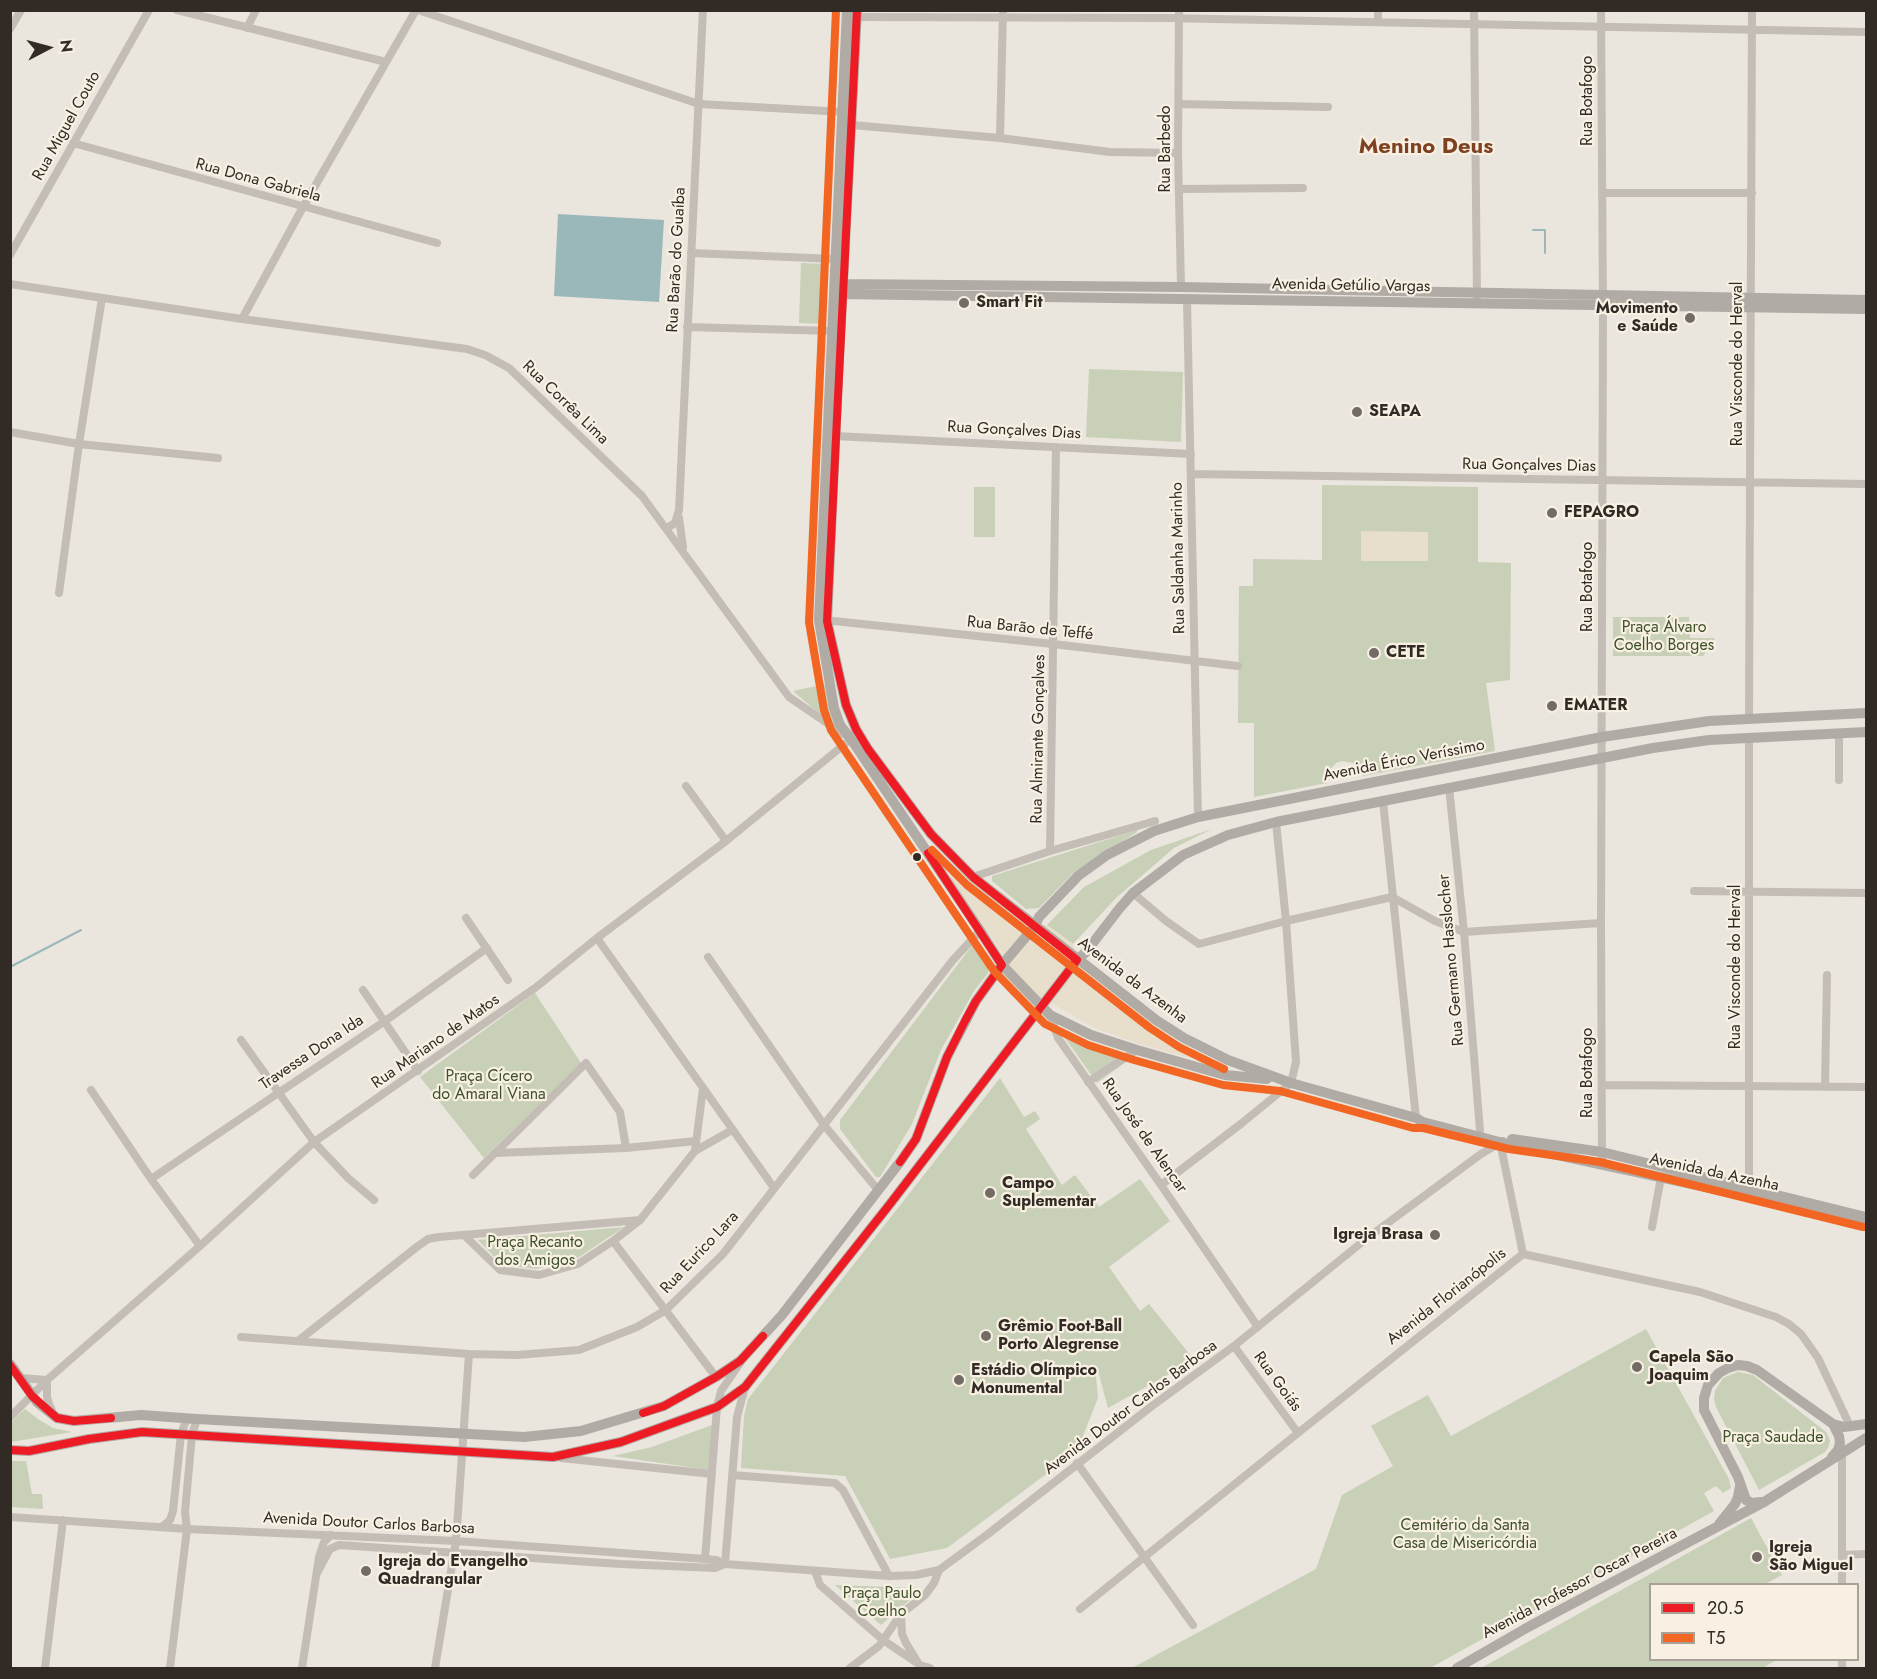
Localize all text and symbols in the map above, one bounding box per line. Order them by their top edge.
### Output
north arrow [18,18,78,78]
text: N [54,39,79,54]
street label: Rua Botafogo [1578,56,1598,146]
street label: Rua Miguel Couto [29,68,105,184]
street label: Rua Barbedo [1156,105,1176,193]
district label: Menino Deus [1359,135,1493,161]
street label: Rua Dona Gabriela [193,155,323,207]
street label: Rua Barão do Guaíba [664,187,690,333]
street label: Avenida Getúlio Vargas [1272,275,1430,297]
street label: Rua Visconde do Herval [1728,282,1748,446]
place label: Smart Fit [976,293,1043,313]
marker: Smart Fit [957,296,971,310]
place label: Movimento e Saúde [1596,299,1678,337]
marker: Movimento e Saúde [1683,311,1697,325]
street label: Rua Corrêa Lima [518,357,612,449]
place label: SEAPA [1369,402,1421,422]
marker: SEAPA [1350,405,1364,419]
street label: Rua Gonçalves Dias [947,418,1081,444]
street label: Rua Gonçalves Dias [1462,455,1596,477]
street label: Rua Saldanha Marinho [1168,482,1190,634]
place label: FEPAGRO [1564,503,1639,523]
marker: FEPAGRO [1545,506,1559,520]
street label: Rua Botafogo [1578,542,1598,632]
street label: Rua Barão de Teffé [966,613,1094,645]
park label: Praça Álvaro Coelho Borges [1614,618,1714,656]
place label: CETE [1386,643,1425,663]
marker: CETE [1367,646,1381,660]
street label: Rua Almirante Gonçalves [1028,654,1050,824]
place label: EMATER [1564,696,1628,716]
marker: EMATER [1545,699,1559,713]
street label: Avenida Érico Veríssimo [1322,736,1486,786]
unlabelled marker [911,851,923,863]
street label: Rua Germano Hasslocher [1435,873,1469,1047]
street label: Rua Visconde do Herval [1726,885,1746,1049]
street label: Avenida da Azenha [1074,934,1190,1028]
street label: Rua Mariano de Matos [368,991,504,1093]
street label: Travessa Dona Ida [256,1011,368,1095]
street label: Rua Botafogo [1578,1028,1598,1118]
park label: Praça Cícero do Amaral Viana [432,1067,546,1105]
street label: Rua José de Alencar [1097,1075,1191,1197]
street label: Avenida da Azenha [1648,1150,1780,1196]
place label: Campo Suplementar [1002,1174,1096,1212]
marker: Campo Suplementar [983,1186,997,1200]
street label: Rua Eurico Lara [657,1208,743,1298]
place label: Igreja Brasa [1333,1225,1423,1245]
marker: Igreja Brasa [1428,1228,1442,1242]
park label: Praça Recanto dos Amigos [487,1233,583,1271]
street label: Avenida Florianópolis [1384,1244,1510,1350]
place label: Grêmio Foot-Ball Porto Alegrense [998,1317,1122,1355]
marker: Grêmio Foot-Ball Porto Alegrense [979,1329,993,1343]
street label: Avenida Doutor Carlos Barbosa [1041,1337,1221,1479]
street label: Rua Goiás [1249,1348,1305,1416]
place label: Capela São Joaquim [1649,1348,1734,1386]
marker: Capela São Joaquim [1630,1360,1644,1374]
place label: Estádio Olímpico Monumental [971,1361,1097,1399]
marker: Estádio Olímpico Monumental [952,1373,966,1387]
park label: Praça Saudade [1723,1428,1823,1448]
street label: Avenida Doutor Carlos Barbosa [263,1509,475,1539]
park label: Cemitério da Santa Casa de Misericórdia [1393,1516,1537,1554]
street label: Avenida Professor Oscar Pereira [1479,1524,1681,1644]
place label: Igreja São Miguel [1769,1538,1853,1576]
marker: Igreja São Miguel [1750,1550,1764,1564]
place label: Igreja do Evangelho Quadrangular [378,1552,528,1590]
marker: Igreja do Evangelho Quadrangular [359,1564,373,1578]
legend [1649,1583,1859,1661]
park label: Praça Paulo Coelho [843,1584,921,1622]
text: 20.5 [1707,1595,1744,1621]
text: T5 [1707,1625,1726,1651]

